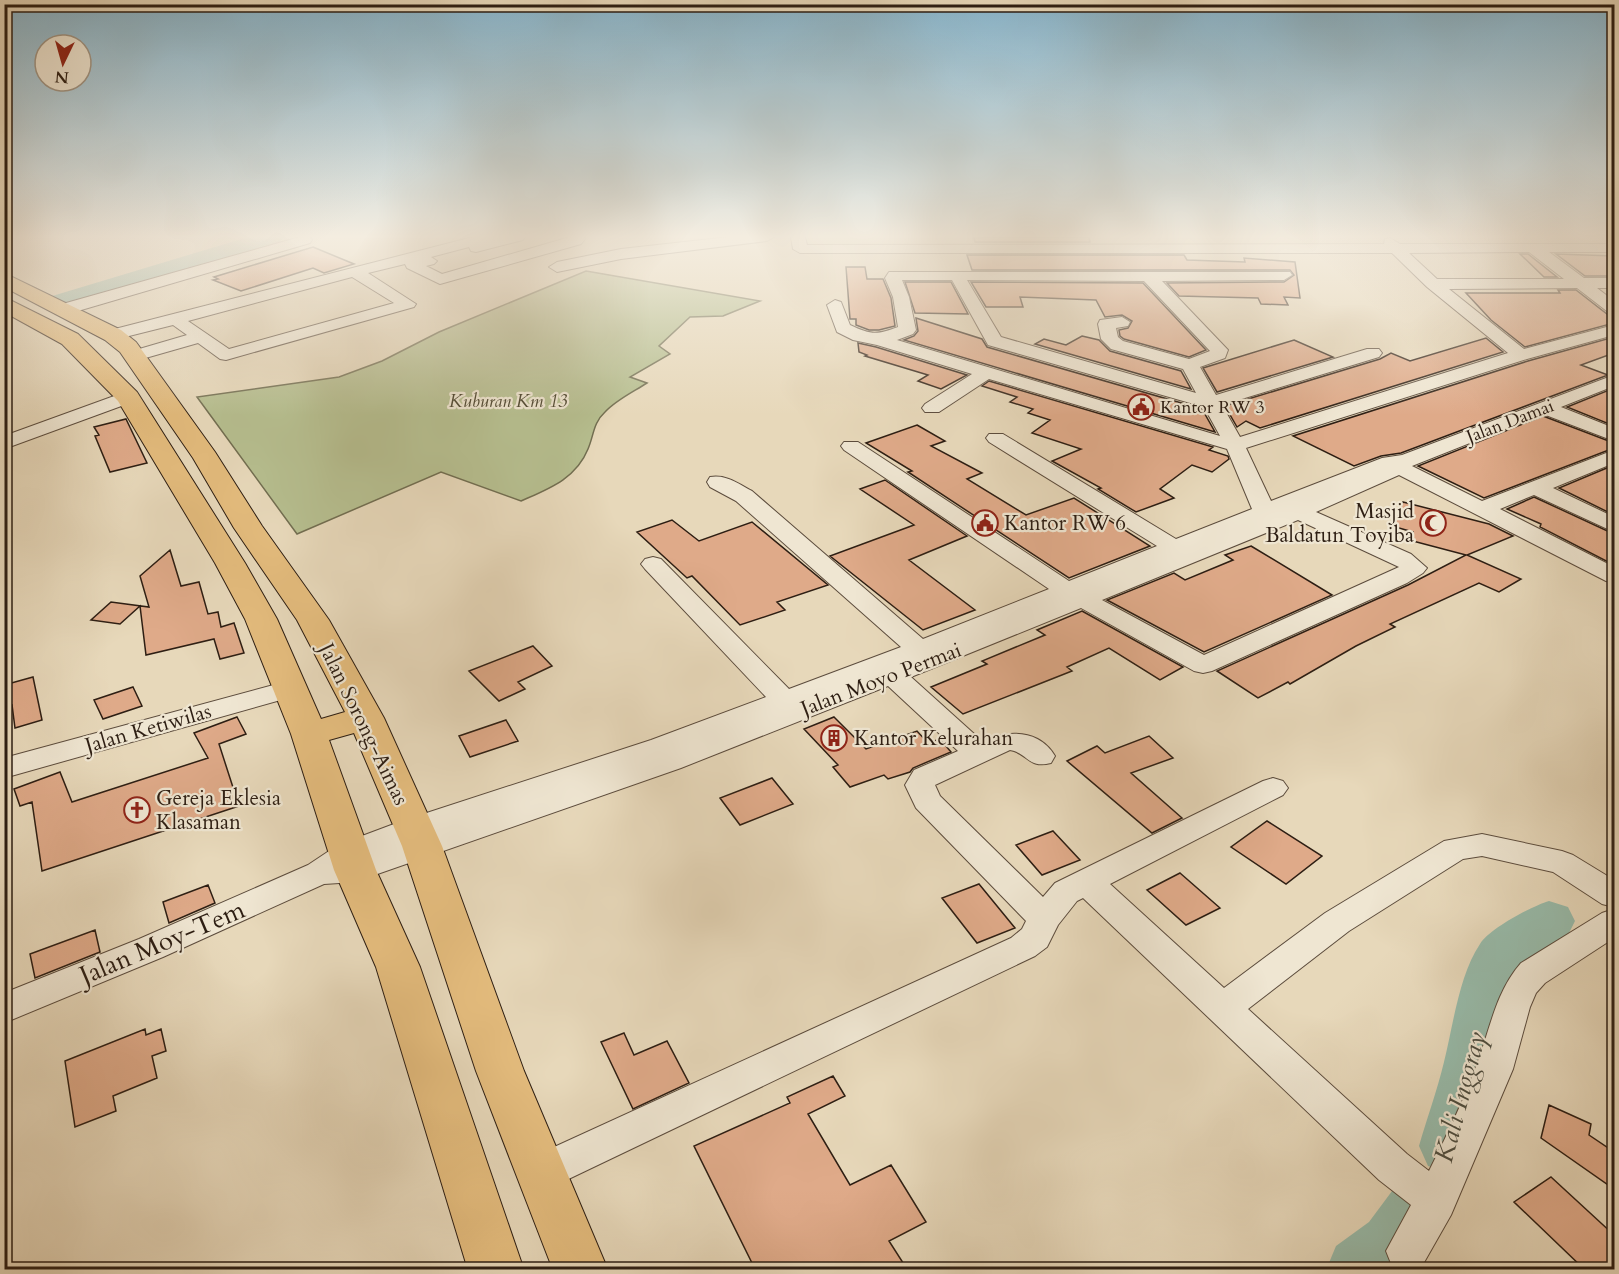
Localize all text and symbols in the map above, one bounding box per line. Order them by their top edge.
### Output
north arrow [33,33,93,93]
text: N [54,65,70,89]
park label: Kuburan Km 13 [449,389,568,414]
public building icon: Kantor RW 3 [1126,392,1156,422]
street label: Jalan Damai [1460,393,1557,451]
place label: Kantor RW 3 [1160,395,1265,420]
place label: Masjid Baldatun Toyiba [1265,497,1414,550]
public building icon: Kantor RW 6 [970,508,1000,538]
mosque icon: Masjid Baldatun Toyiba [1418,508,1448,538]
place label: Kantor RW 6 [1004,509,1126,538]
street label: Jalan Moyo Permai [794,635,966,724]
street label: Jalan Sorong-Aimas [310,636,415,810]
street label: Jalan Ketiwilas [79,697,215,761]
building icon: Kantor Kelurahan [819,723,849,753]
place label: Kantor Kelurahan [854,724,1013,753]
place label: Gereja Eklesia Klasaman [156,784,281,837]
church icon: Gereja Eklesia Klasaman [122,795,152,825]
street label: Jalan Moy-Tem [70,892,250,995]
water label: Kali Inggray [1425,1028,1496,1167]

